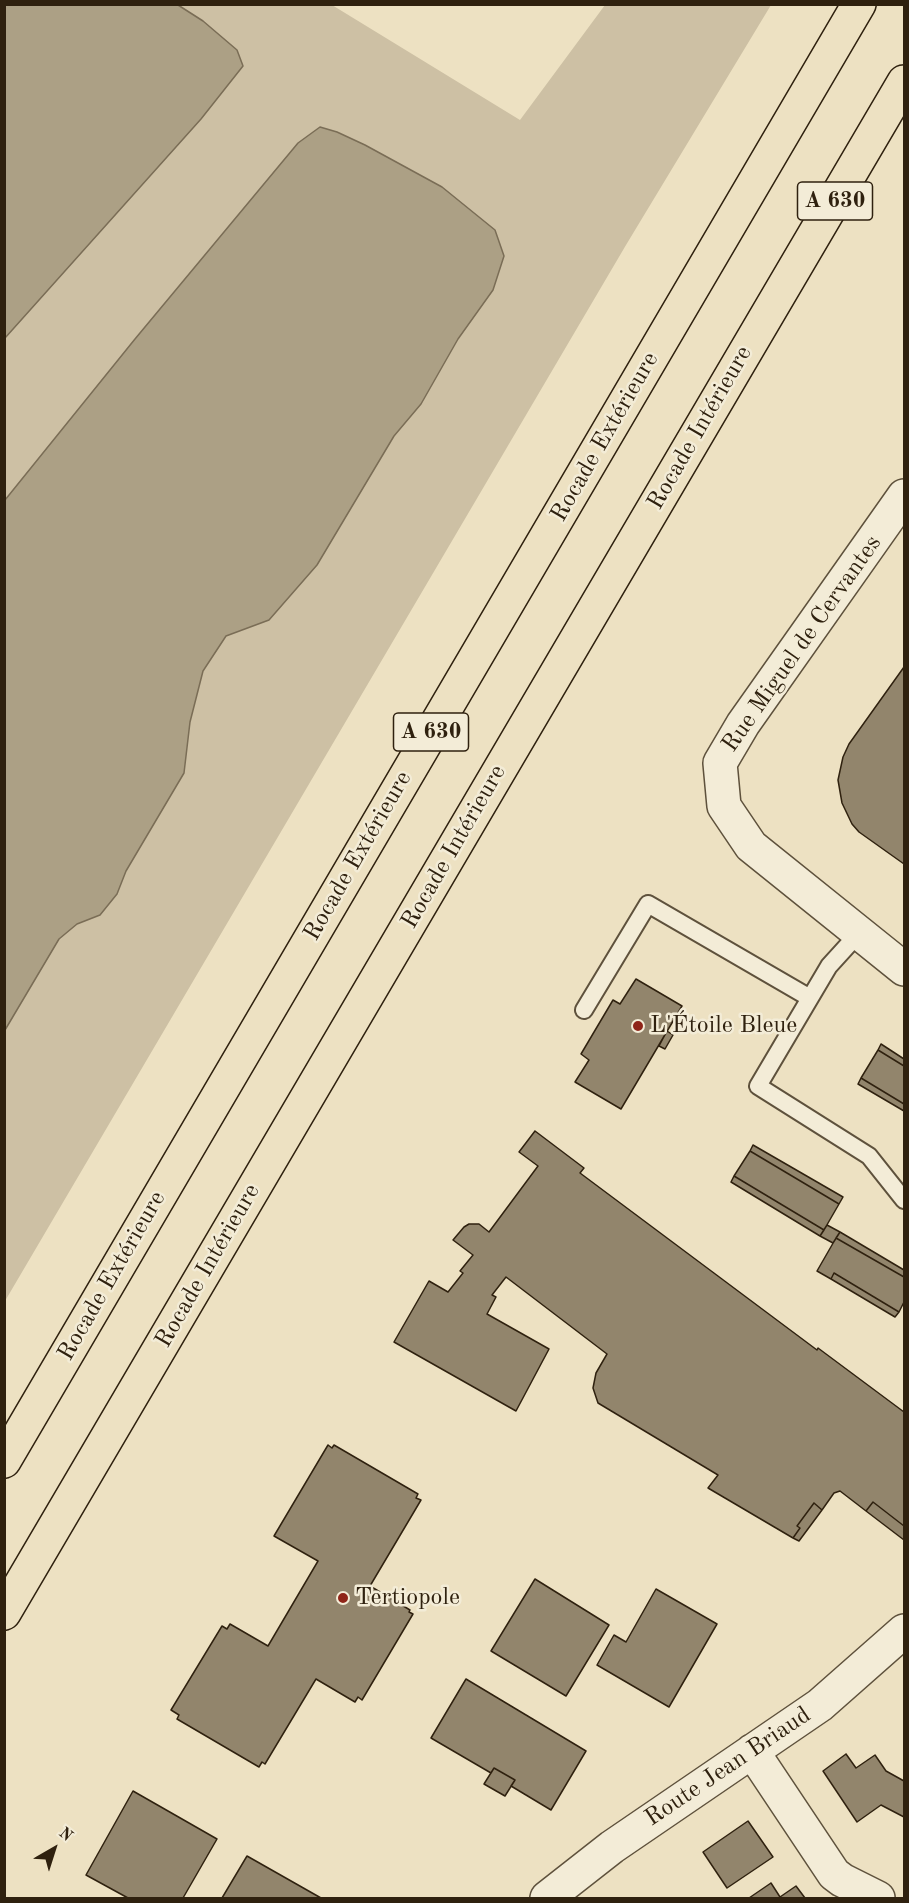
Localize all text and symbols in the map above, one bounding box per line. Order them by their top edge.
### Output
road number: A 630 [798,182,872,220]
street label: Rocade Intérieure [641,341,759,515]
street label: Rocade Extérieure [545,347,665,527]
street label: Rue Miguel de Cervantes [716,530,888,758]
road number: A 630 [394,713,468,751]
street label: Rocade Intérieure [395,760,513,934]
street label: Rocade Extérieure [298,766,418,946]
place label: L'Étoile Bleue [650,1012,797,1040]
marker: L'Étoile Bleue [631,1019,645,1033]
street label: Rocade Intérieure [149,1179,267,1353]
street label: Rocade Extérieure [52,1186,172,1366]
place label: Tertiopole [355,1584,460,1612]
marker: Tertiopole [336,1591,350,1605]
street label: Route Jean Briaud [640,1701,816,1833]
north arrow [24,1819,84,1879]
text: N [56,1825,75,1845]

